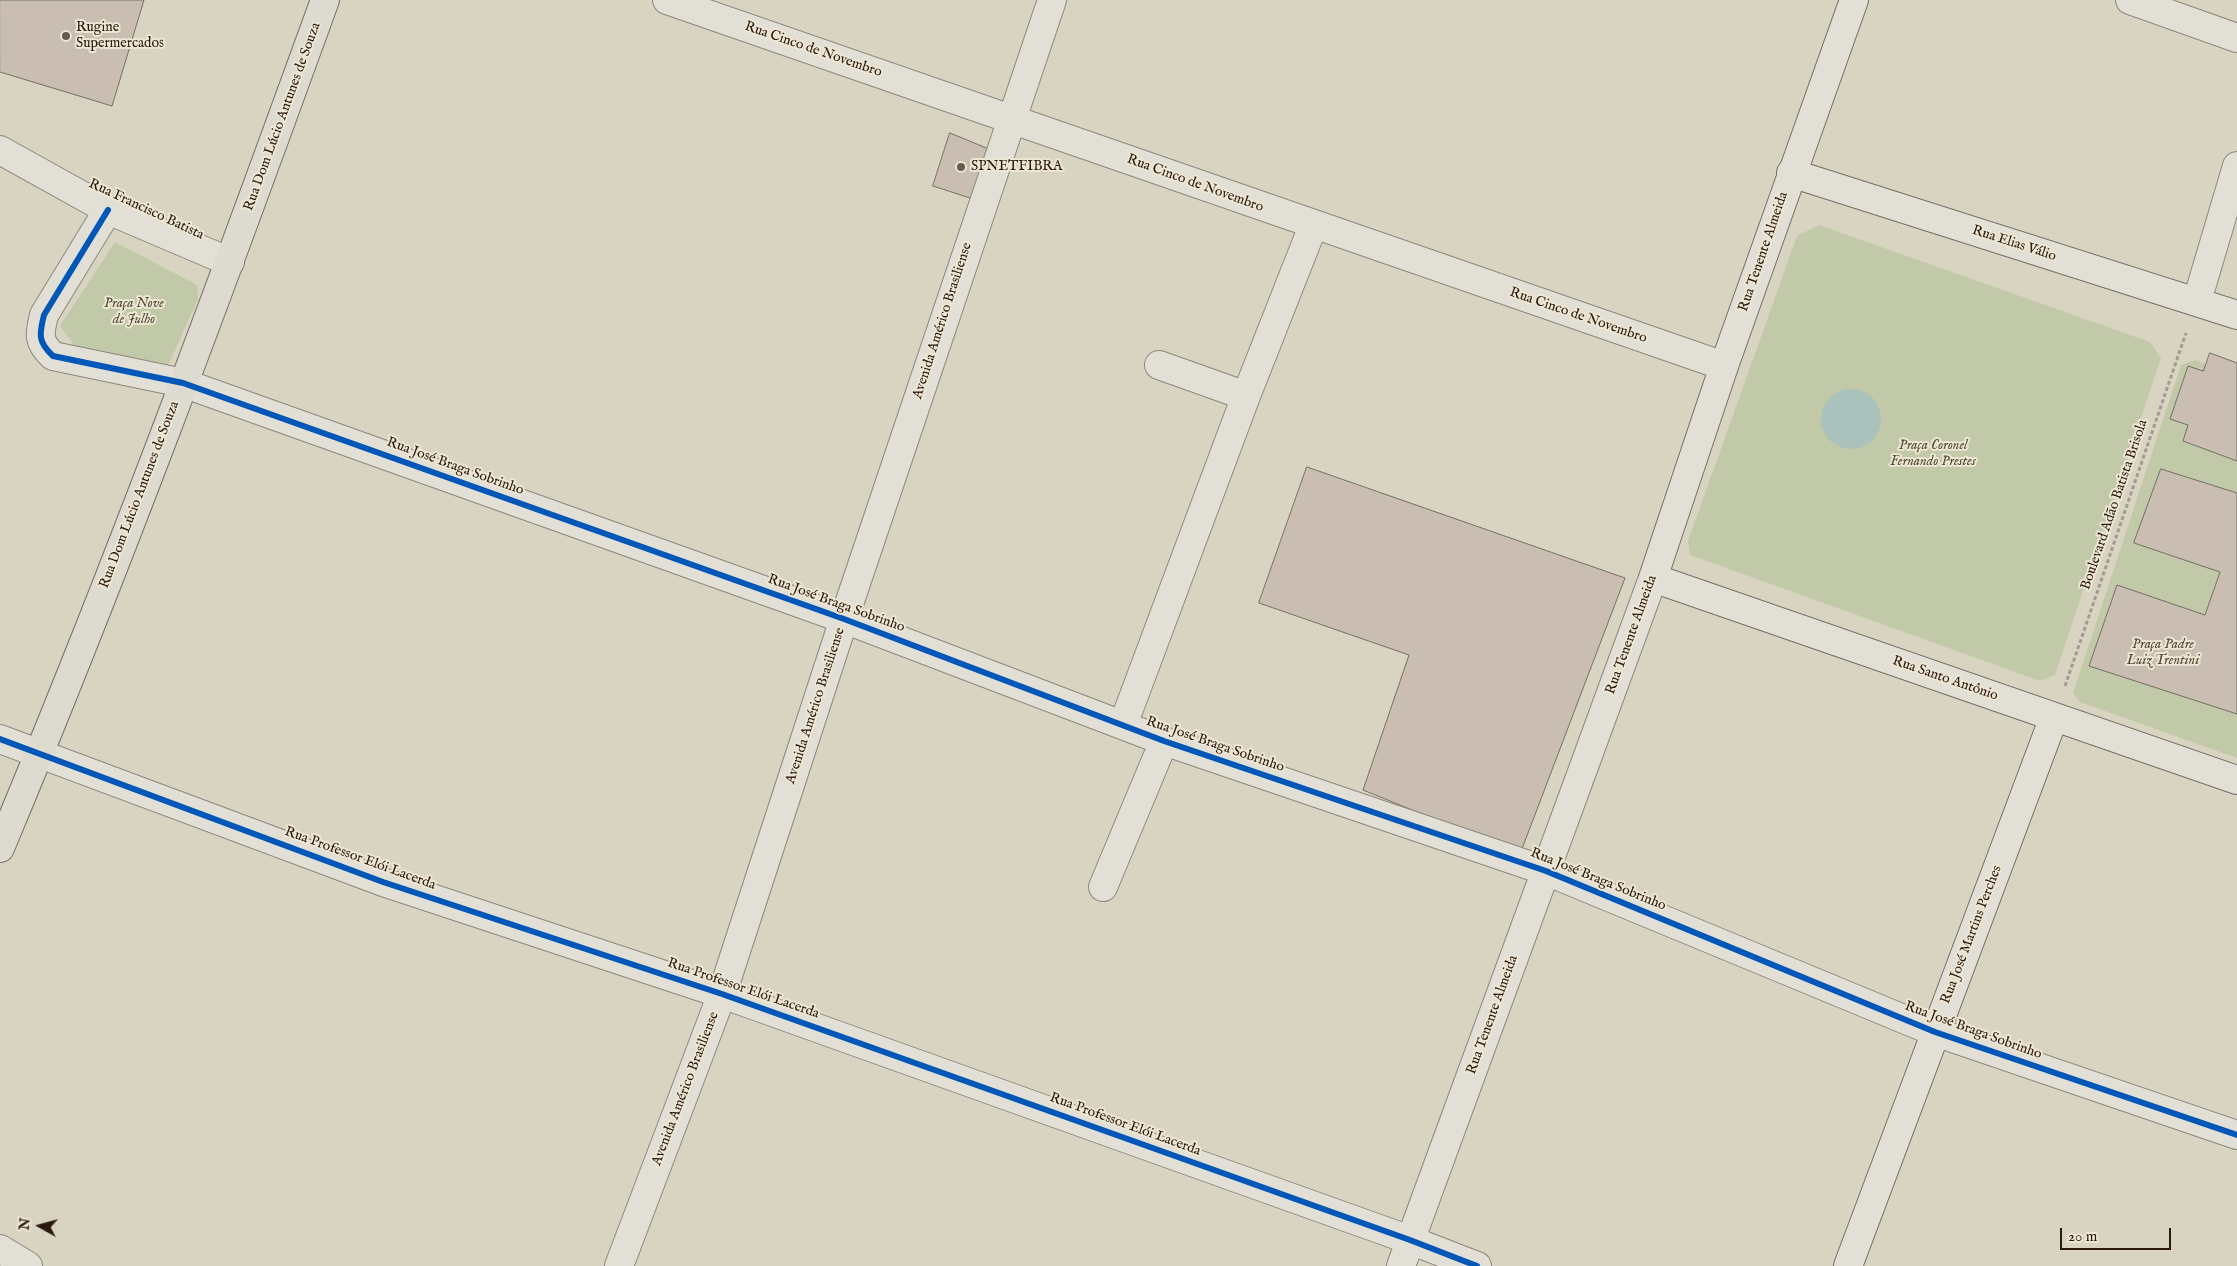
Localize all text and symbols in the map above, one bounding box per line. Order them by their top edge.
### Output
street label: Rua Cinco de Novembro [742,19,884,81]
place label: Rugine Supermercados [76,20,164,52]
street label: Rua Dom Lúcio Antunes de Souza [241,20,325,214]
marker: Rugine Supermercados [60,30,72,42]
street label: Rua Cinco de Novembro [1124,151,1266,217]
place label: SPNETFIBRA [971,159,1062,175]
marker: SPNETFIBRA [955,161,967,173]
street label: Rua Francisco Batista [86,176,206,244]
street label: Rua Tenente Almeida [1736,190,1792,314]
street label: Rua Elias Válio [1970,222,2058,266]
street label: Avenida Américo Brasiliense [910,241,976,401]
street label: Rua Cinco de Novembro [1507,285,1649,347]
park label: Praça Nove de Julho [104,296,164,328]
street label: Rua Dom Lúcio Antunes de Souza [96,399,184,591]
street label: Boulevard Adão Batista Brisola [2078,418,2152,592]
street label: Rua José Braga Sobrinho [384,434,526,500]
park label: Praça Coronel Fernando Prestes [1890,438,1976,471]
street label: Rua José Braga Sobrinho [765,571,907,637]
street label: Rua Tenente Almeida [1603,573,1661,697]
street label: Avenida Américo Brasiliense [783,626,849,786]
park label: Praça Padre Luiz Trentini [2127,637,2199,670]
street label: Rua Santo Antônio [1890,653,2000,705]
street label: Rua José Braga Sobrinho [1144,713,1286,777]
street label: Rua Professor Elói Lacerda [282,824,438,894]
street label: Rua José Braga Sobrinho [1528,845,1668,915]
street label: Rua José Martins Perches [1938,863,2006,1007]
street label: Rua Tenente Almeida [1464,953,1522,1077]
street label: Rua Professor Elói Lacerda [665,955,821,1023]
street label: Rua José Braga Sobrinho [1902,998,2044,1064]
street label: Avenida Américo Brasiliense [649,1010,723,1168]
street label: Rua Professor Elói Lacerda [1047,1090,1203,1160]
north arrow [15,1201,65,1251]
text: N [15,1217,35,1231]
scale bar [2062,1218,2173,1250]
text: 20 m [2068,1227,2097,1246]

